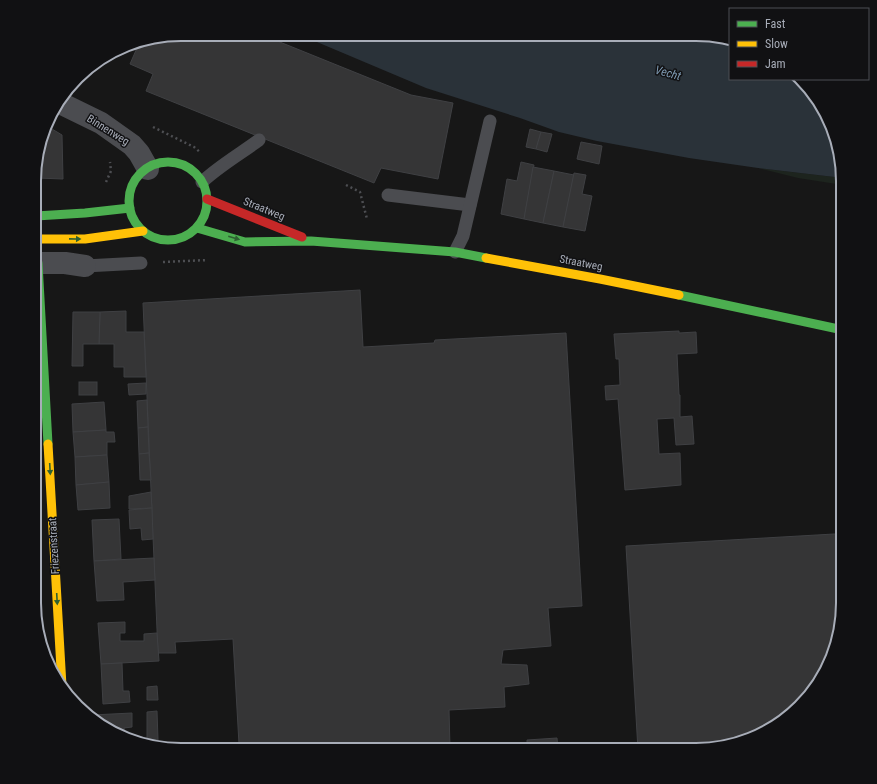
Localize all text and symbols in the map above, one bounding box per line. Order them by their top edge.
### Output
legend [729,8,869,80]
text: Fast [765,17,786,31]
text: Slow [765,37,788,51]
text: Jam [765,57,786,71]
water label: Vecht [654,63,683,83]
street label: Binnenweg [84,112,132,148]
street label: Straatweg [241,195,287,223]
one-way arrow [69,236,82,242]
one-way arrow [228,236,241,242]
street label: Straatweg [558,252,604,274]
one-way arrow [46,463,53,475]
street label: Friezenstraat [46,517,62,575]
one-way arrow [54,593,61,605]

